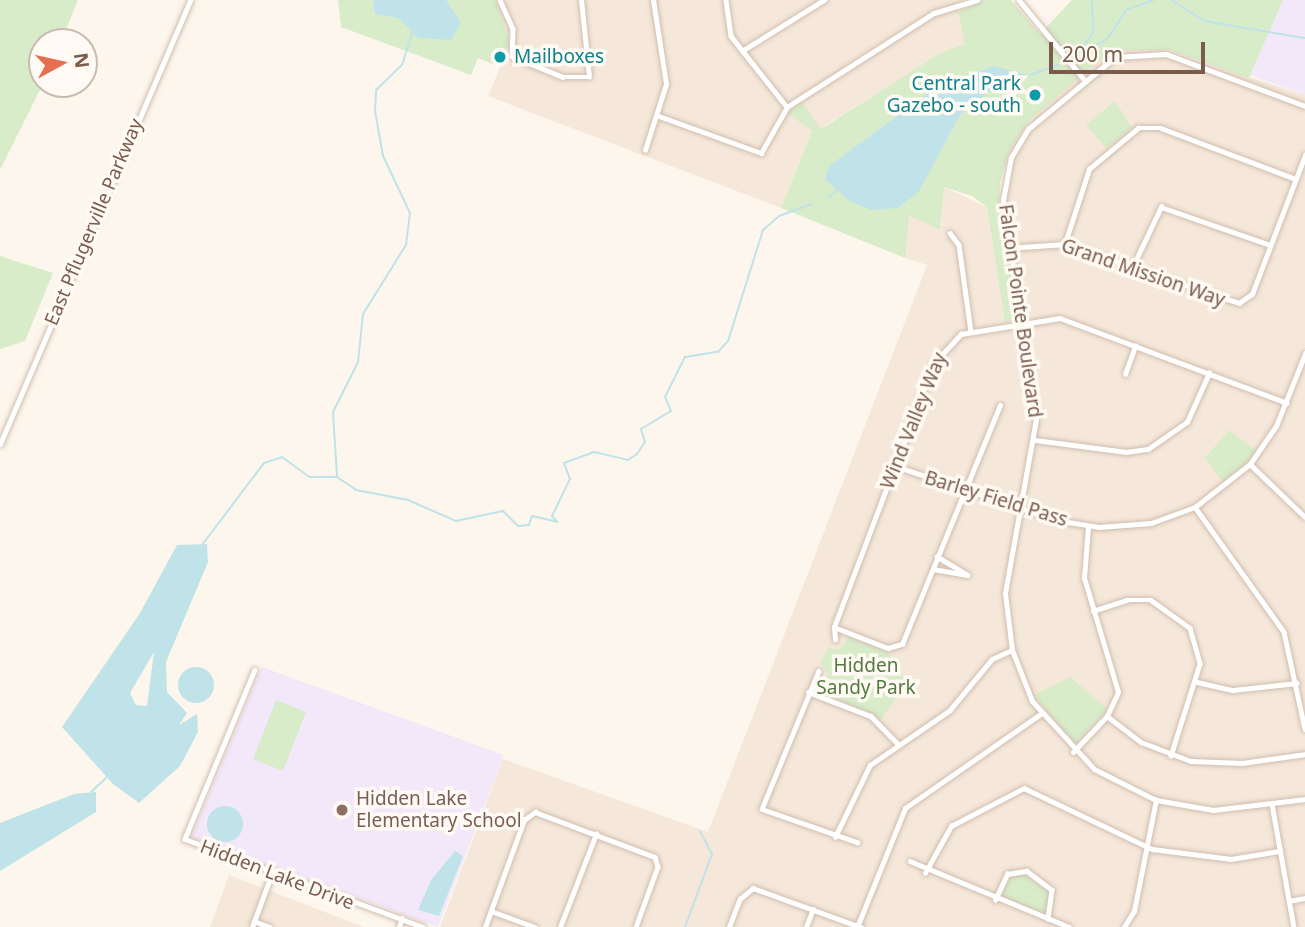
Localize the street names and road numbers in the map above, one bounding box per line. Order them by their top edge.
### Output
street label: East Pflugerville Parkway [40,115,148,329]
street label: Falcon Pointe Boulevard [994,203,1046,419]
street label: Grand Mission Way [1058,234,1228,312]
street label: Wind Valley Way [876,349,952,493]
street label: Barley Field Pass [922,466,1070,532]
street label: Hidden Lake Drive [197,835,357,915]

